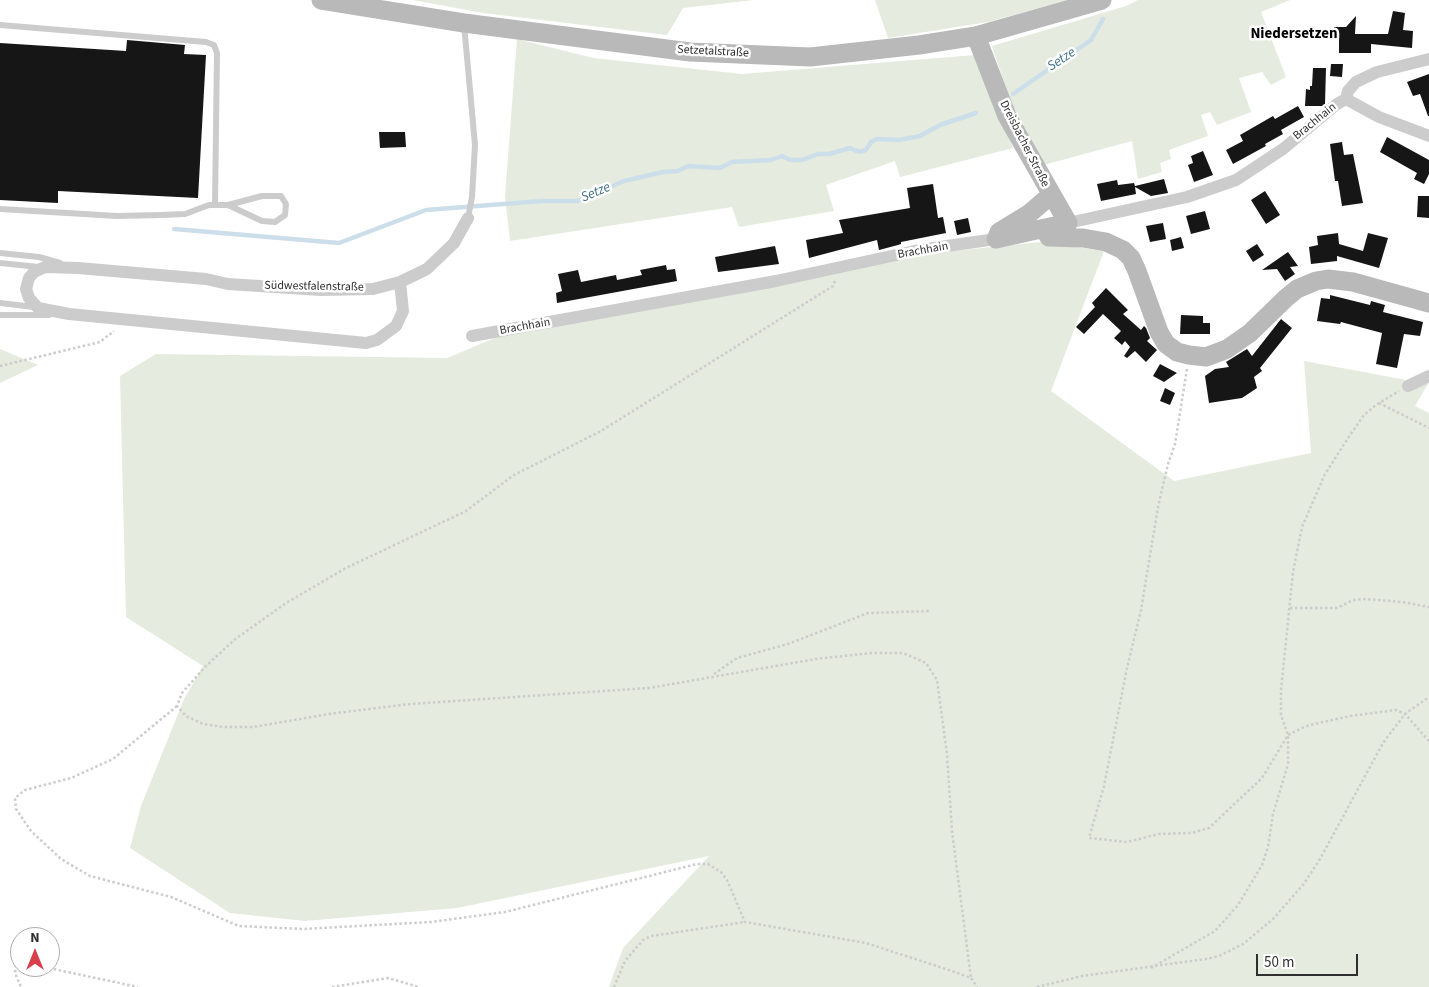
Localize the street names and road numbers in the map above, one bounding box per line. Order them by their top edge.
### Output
street label: Setzetalstraße [677,43,749,61]
street label: Dreisbacher Straße [996,98,1052,190]
street label: Brachhain [1291,100,1339,144]
street label: Brachhain [897,239,949,263]
street label: Südwestfalenstraße [264,279,364,295]
street label: Brachhain [499,315,551,339]

